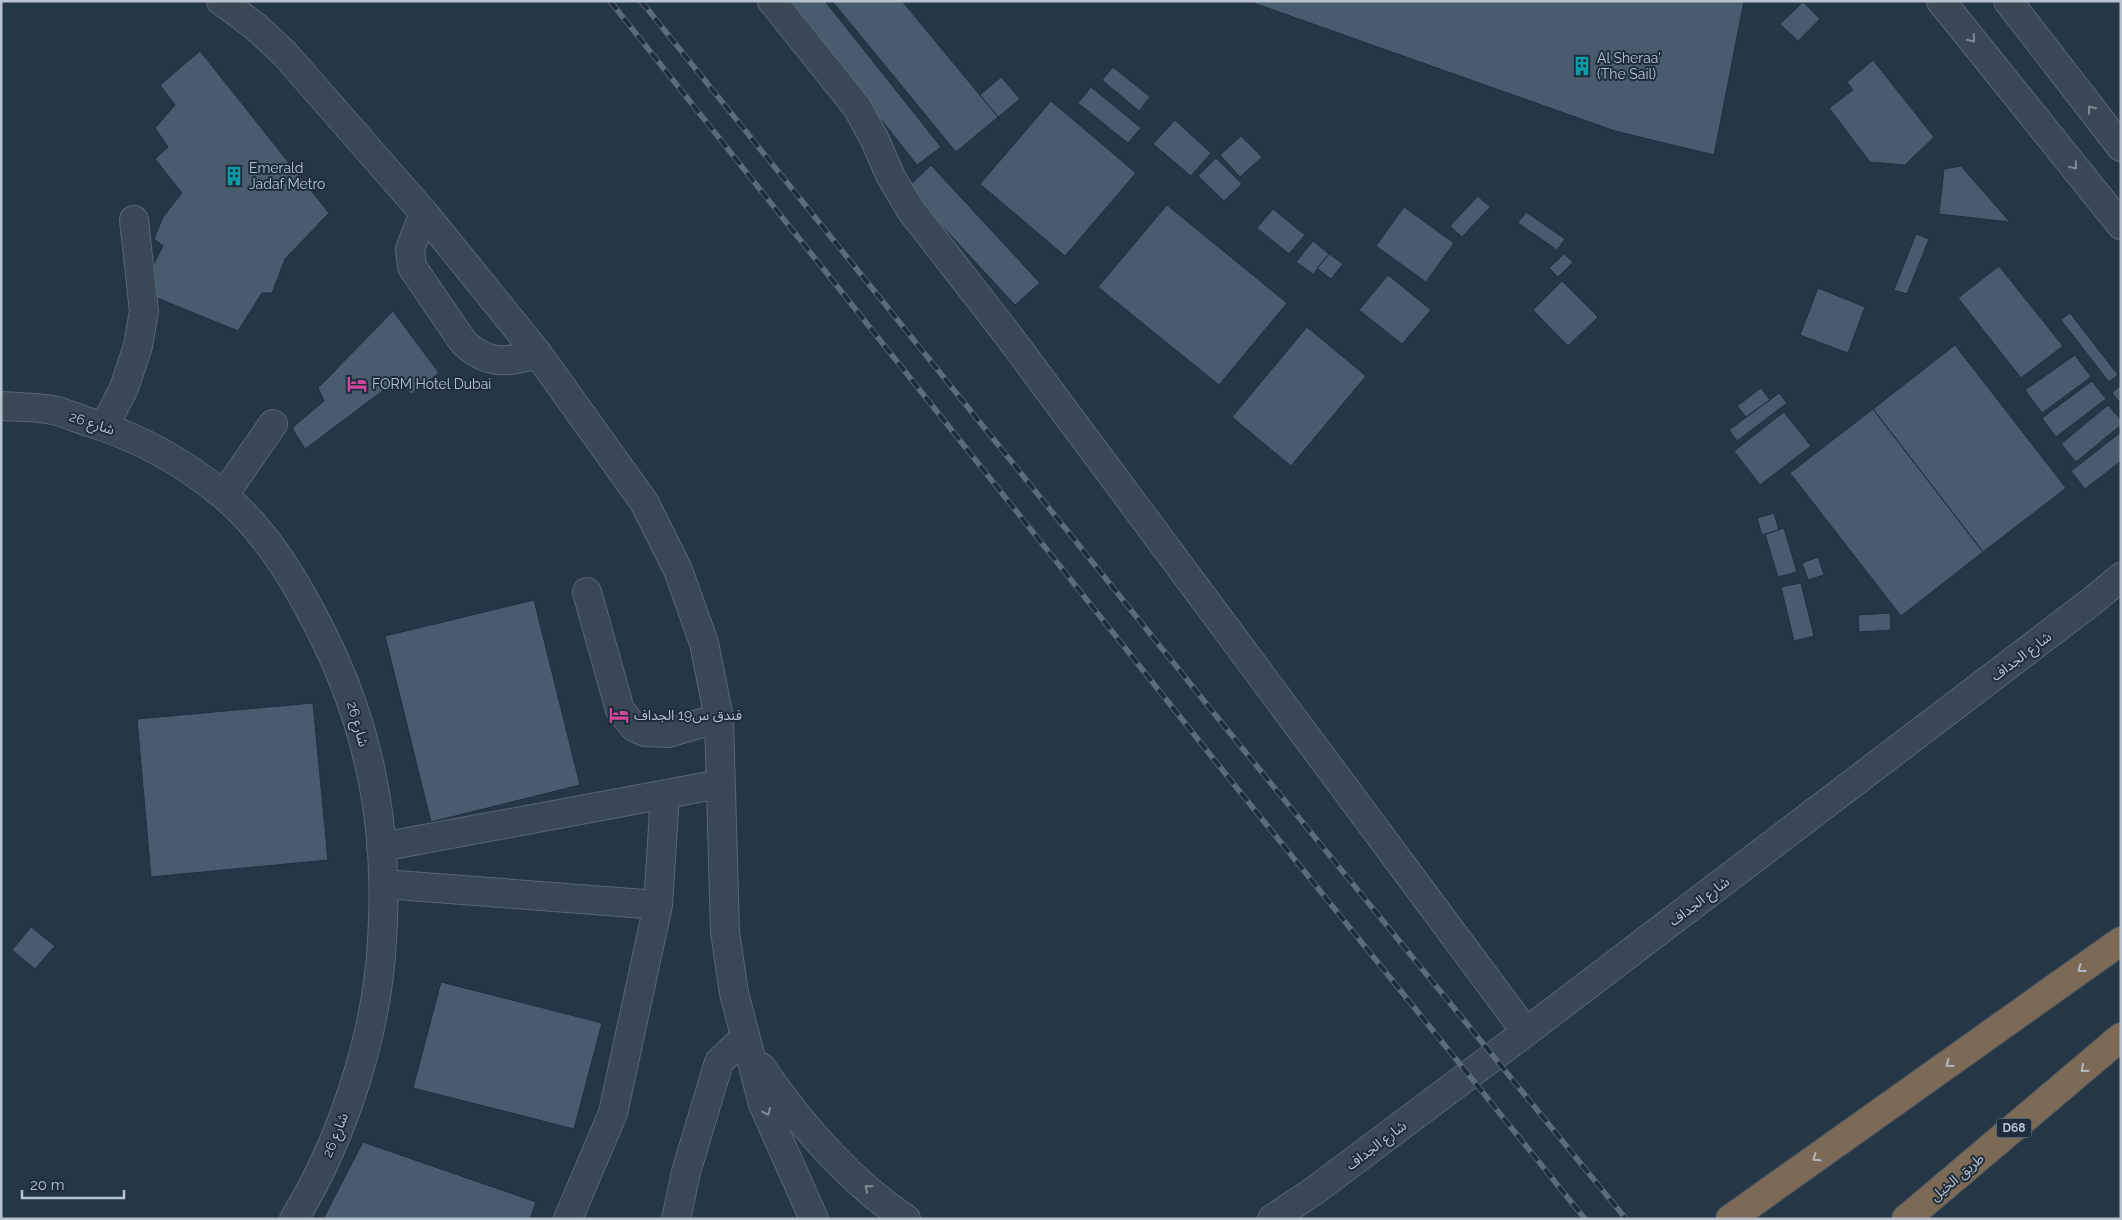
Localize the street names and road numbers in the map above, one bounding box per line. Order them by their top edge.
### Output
street label: شارع 26 [66,408,117,441]
street label: شارع الجداف [1988,628,2056,686]
street label: شارع 26 [341,699,372,749]
street label: شارع الجداف [1666,873,1734,931]
street label: شارع 26 [319,1110,354,1161]
street label: شارع الجداف [1343,1117,1411,1175]
road number: D68 [1996,1118,2032,1138]
street label: طريق الخيل [1927,1150,1988,1206]

